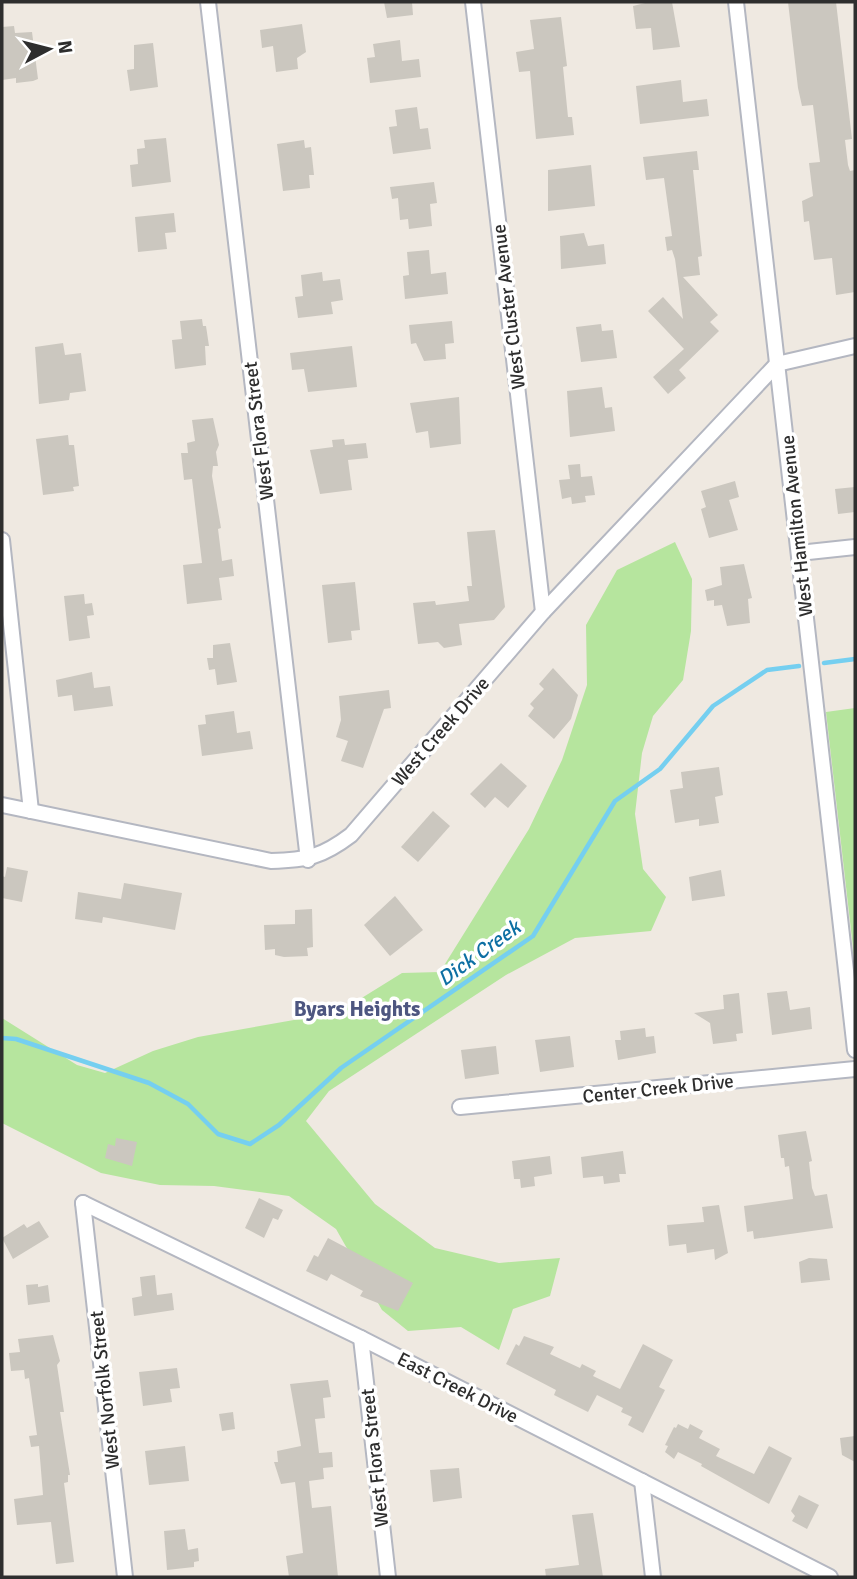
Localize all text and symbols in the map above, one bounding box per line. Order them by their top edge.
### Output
north arrow [14,14,84,84]
text: N [52,39,78,55]
street label: West Cluster Avenue [487,223,531,391]
street label: West Flora Street [239,360,279,502]
street label: West Hamilton Avenue [776,434,818,618]
street label: West Creek Drive [387,672,495,791]
water label: Dick Creek [433,913,527,992]
district label: Byars Heights [294,996,420,1022]
street label: Center Creek Drive [581,1069,735,1109]
street label: West Norfolk Street [85,1309,125,1470]
street label: East Creek Drive [393,1347,522,1429]
street label: West Flora Street [356,1387,394,1528]

